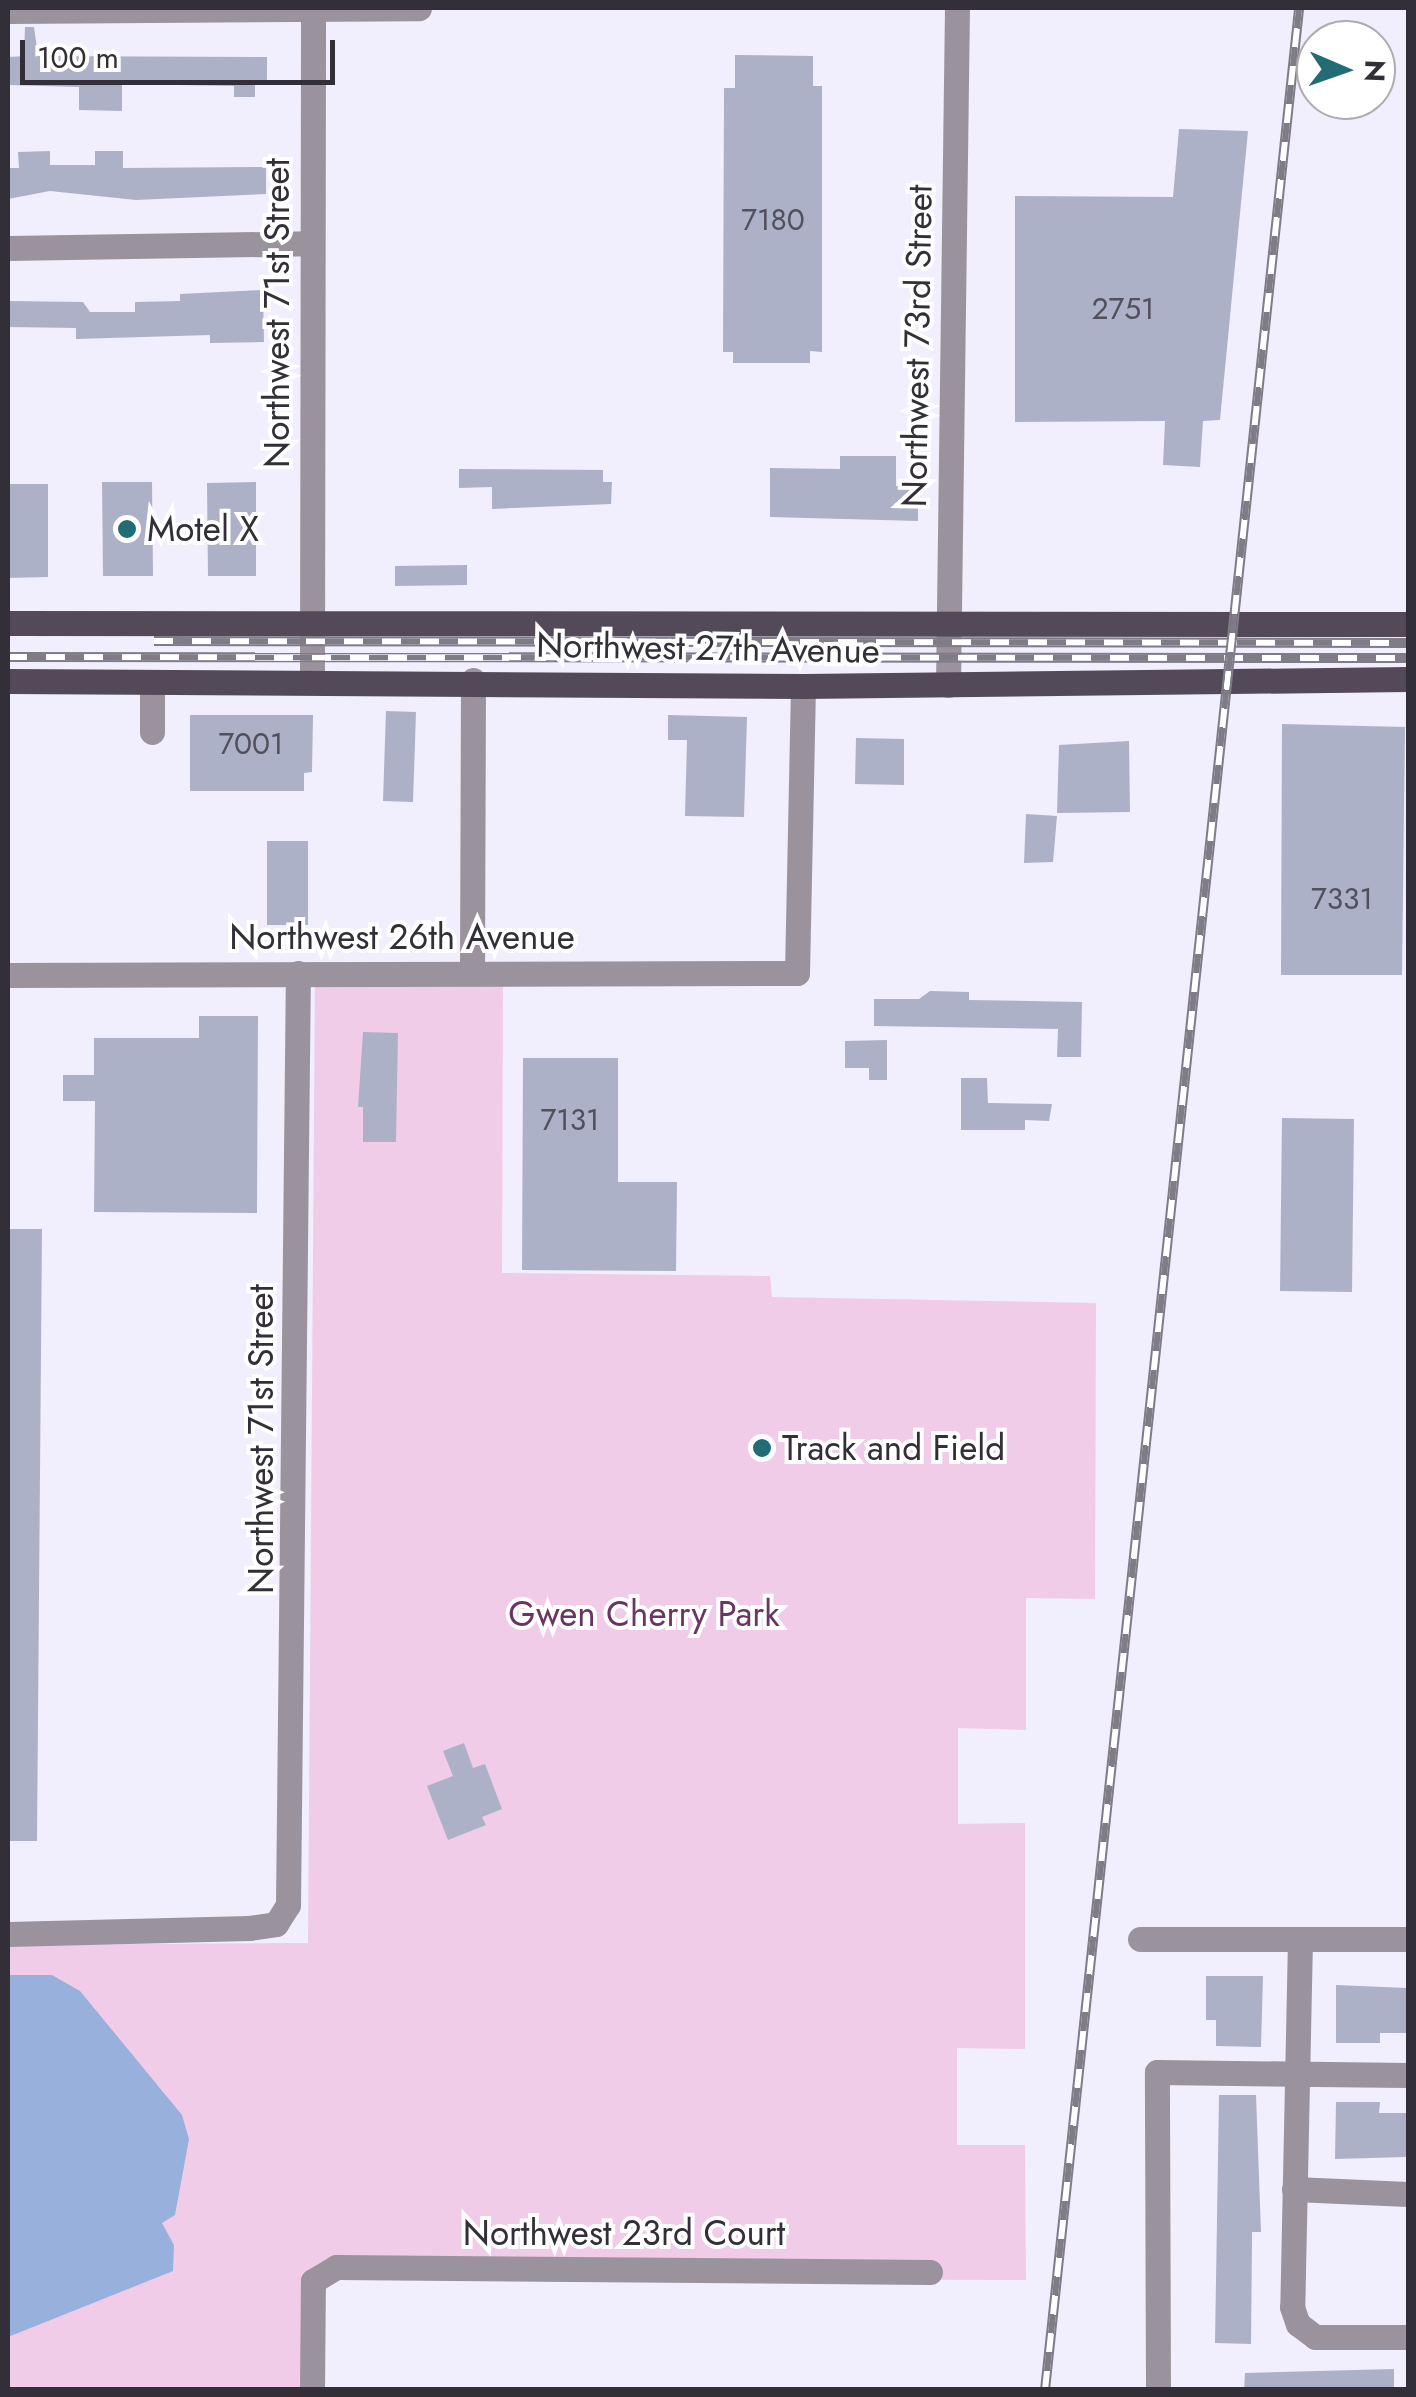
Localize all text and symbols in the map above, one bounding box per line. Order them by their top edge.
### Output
scale bar [25,20,340,82]
north arrow [1296,20,1396,120]
text: 100 m [37,36,119,79]
text: N [1354,59,1395,83]
street label: Northwest 71st Street [256,158,298,468]
street label: Northwest 73rd Street [893,184,941,508]
house number: 7180 [741,202,805,238]
house number: 2751 [1091,291,1155,327]
place label: Motel X [147,508,259,550]
marker: Motel X [116,518,138,540]
street label: Northwest 27th Avenue [536,624,880,672]
house number: 7001 [218,726,284,762]
house number: 7331 [1311,881,1373,917]
street label: Northwest 26th Avenue [229,916,575,958]
house number: 7131 [540,1102,600,1138]
street label: Northwest 71st Street [240,1284,282,1594]
place label: Track and Field [782,1427,1005,1469]
marker: Track and Field [751,1437,773,1459]
park label: Gwen Cherry Park [508,1593,780,1635]
street label: Northwest 23rd Court [463,2212,785,2254]

